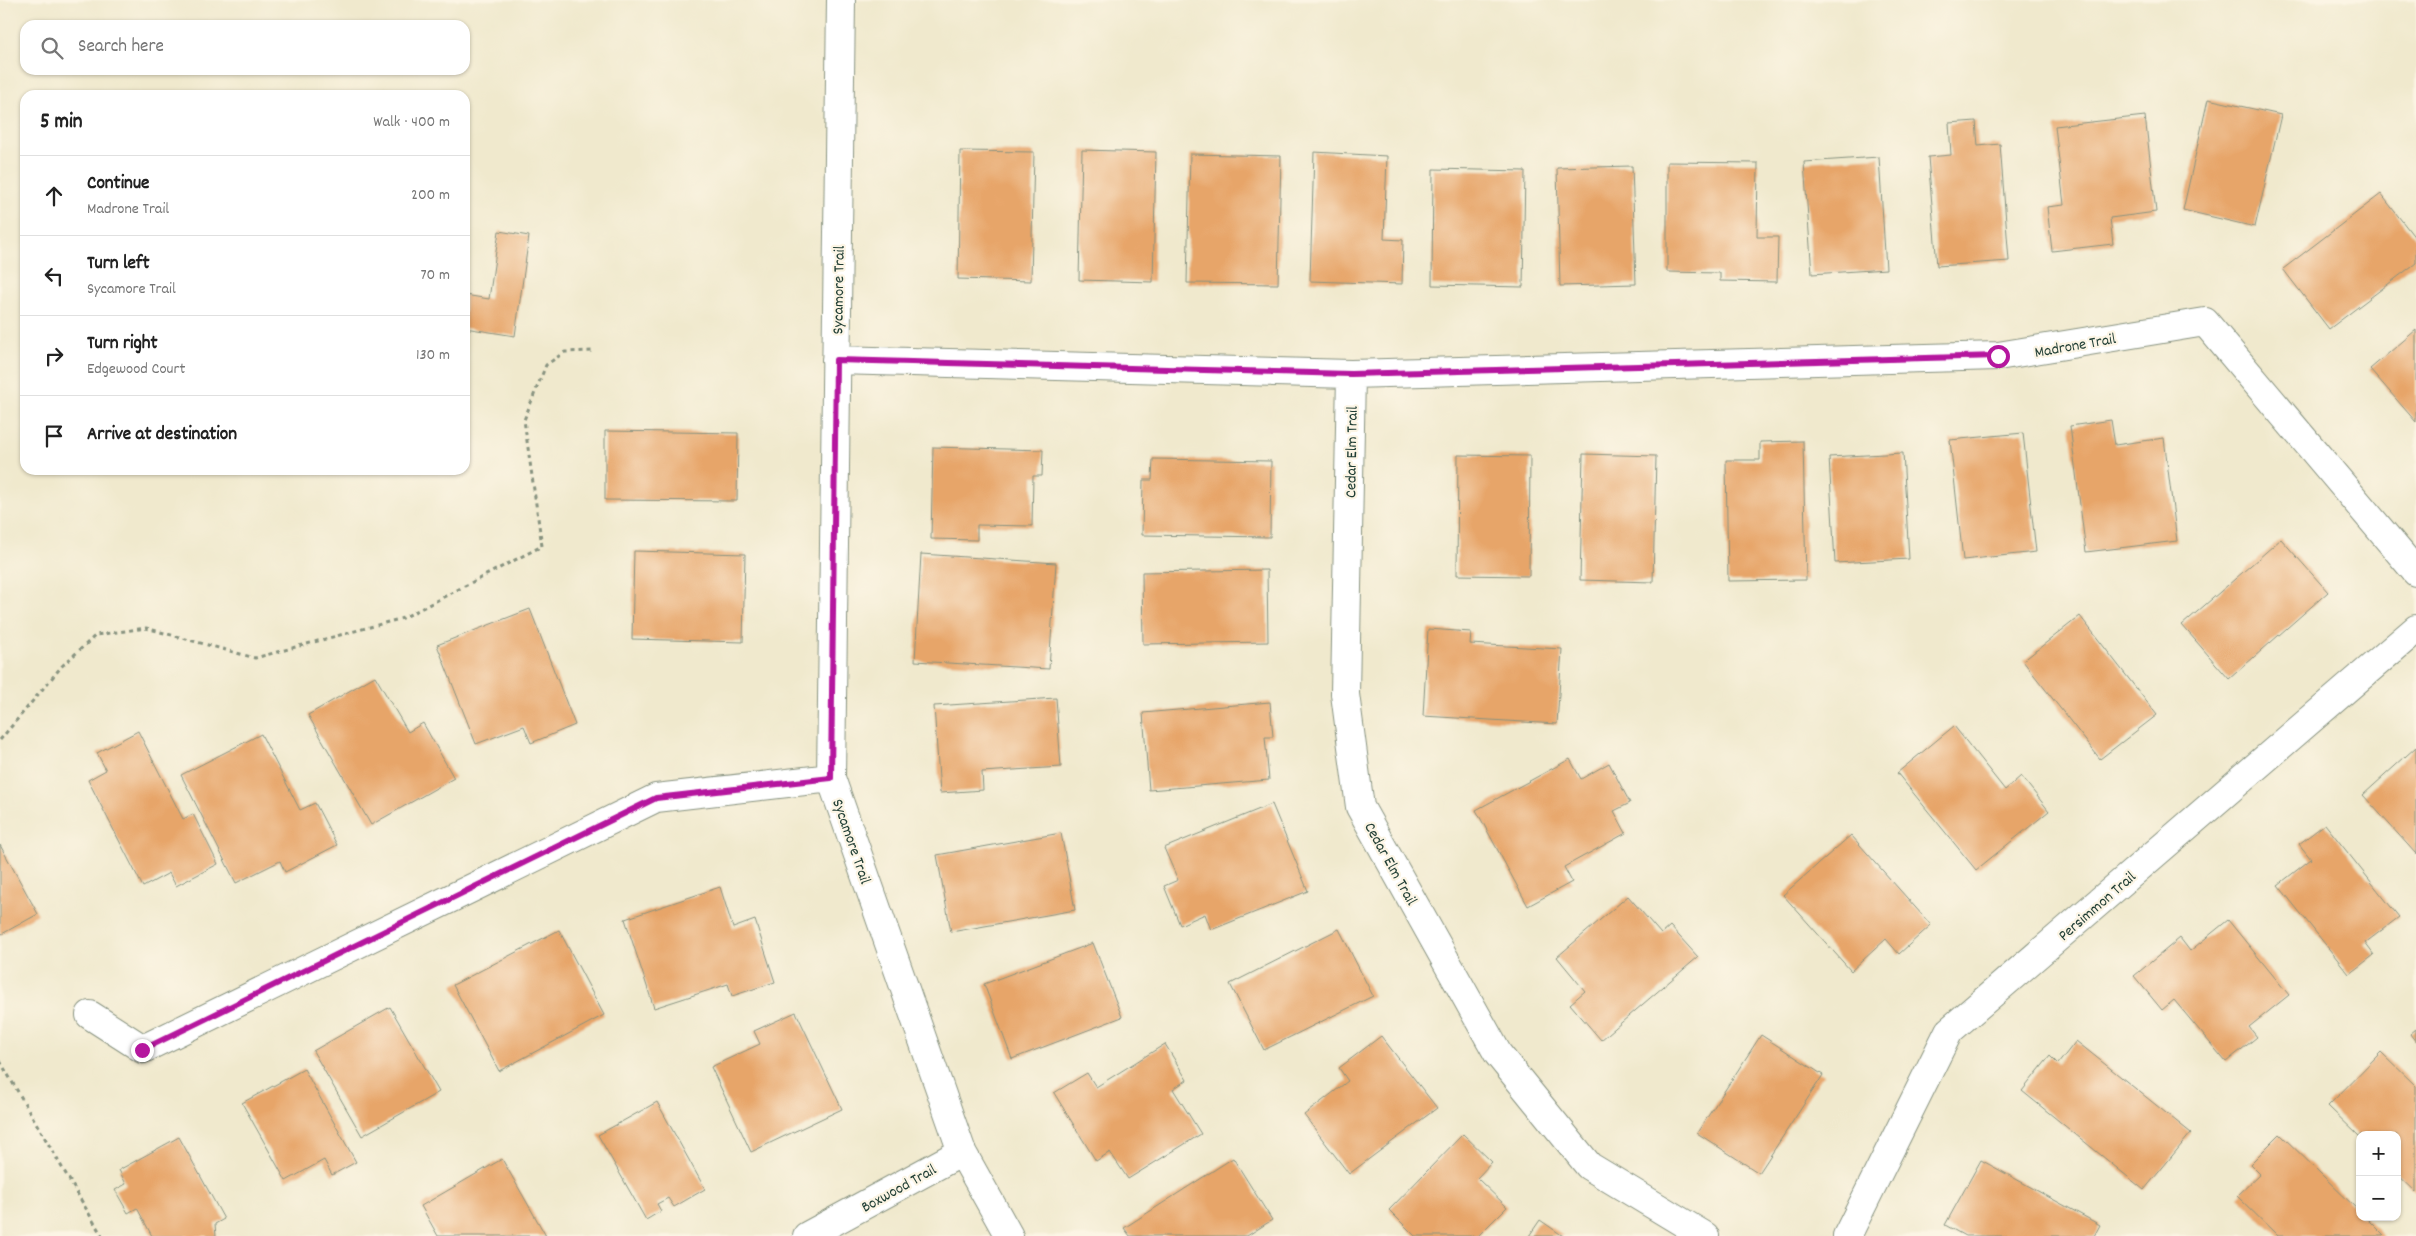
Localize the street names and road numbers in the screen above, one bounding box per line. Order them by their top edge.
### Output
street label: Sycamore Trail [827,245,852,335]
street label: Madrone Trail [2033,328,2118,365]
street label: Cedar Elm Trail [1340,406,1365,498]
street label: Sycamore Trail [825,796,876,888]
street label: Cedar Elm Trail [1357,818,1422,910]
street label: Persimmon Trail [2054,866,2142,947]
street label: Boxwood Trail [857,1159,941,1219]

